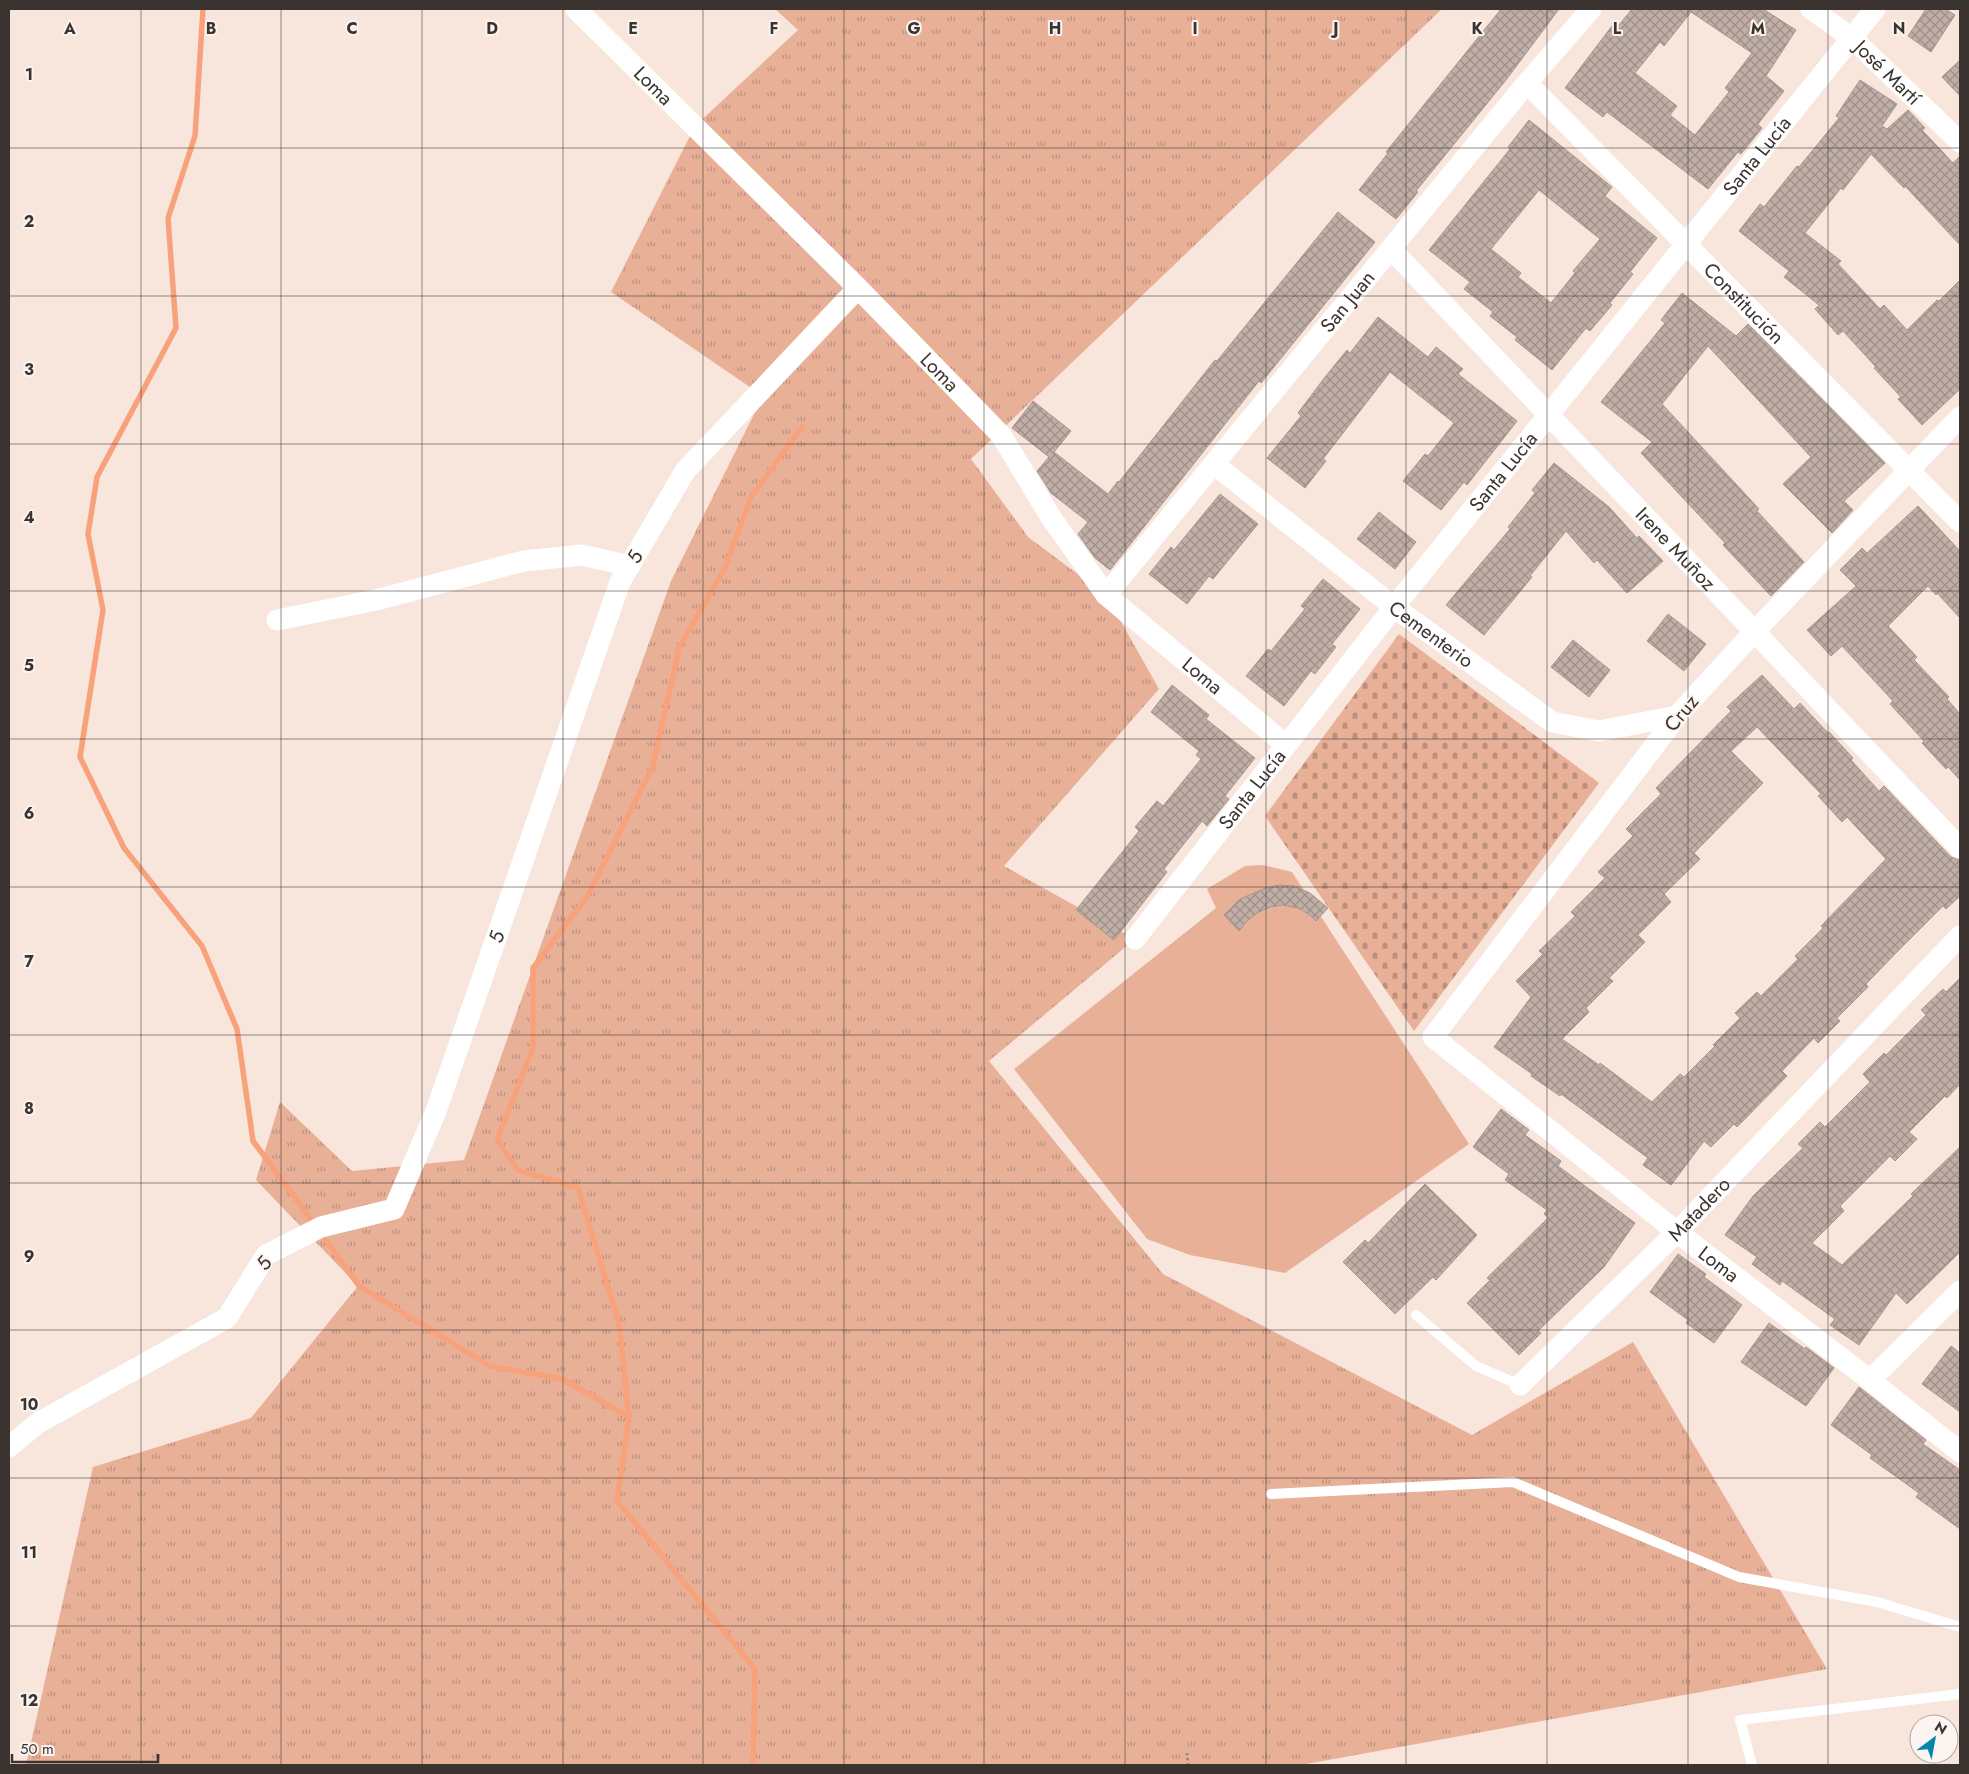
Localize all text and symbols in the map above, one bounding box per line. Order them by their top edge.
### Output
text: A [63,17,76,40]
text: B [206,17,216,40]
text: C [346,17,358,40]
text: D [486,17,498,40]
text: E [628,17,638,40]
text: F [770,17,778,40]
text: G [907,17,921,40]
text: H [1049,17,1061,40]
text: I [1192,17,1198,40]
text: J [1330,17,1339,40]
text: K [1471,17,1483,40]
text: L [1613,17,1622,40]
text: M [1751,17,1765,40]
text: N [1893,17,1905,40]
street label: José Martí [1845,32,1928,113]
street label: Loma [627,60,679,112]
text: 1 [25,63,33,86]
street label: Santa Lucía [1716,110,1798,202]
text: 2 [24,210,34,233]
street label: Constitución [1697,256,1791,351]
street label: San Juan [1314,265,1382,339]
street label: Loma [913,346,966,399]
text: 3 [24,358,34,381]
street label: Santa Lucía [1462,426,1544,518]
street label: Irene Muñoz [1628,501,1722,597]
text: 4 [23,506,35,529]
street label: 5 [620,545,651,569]
street label: Cementerio [1383,594,1479,675]
street label: Loma [1176,650,1229,701]
text: 5 [24,654,34,677]
street label: Cruz [1657,689,1705,738]
street label: Santa Lucía [1212,743,1293,836]
text: 6 [24,802,34,825]
street label: 5 [482,927,513,947]
text: 7 [24,950,34,973]
text: 8 [24,1097,34,1120]
street label: Matadero [1661,1171,1737,1248]
street label: Loma [1692,1239,1745,1290]
text: 9 [24,1245,34,1268]
street label: 5 [250,1250,279,1277]
text: 10 [20,1393,38,1416]
text: 11 [21,1541,37,1564]
text: 12 [20,1689,38,1712]
north arrow [1909,1714,1959,1764]
text: N [1931,1717,1951,1739]
scale bar [12,1732,159,1764]
text: 50 m [20,1738,54,1760]

